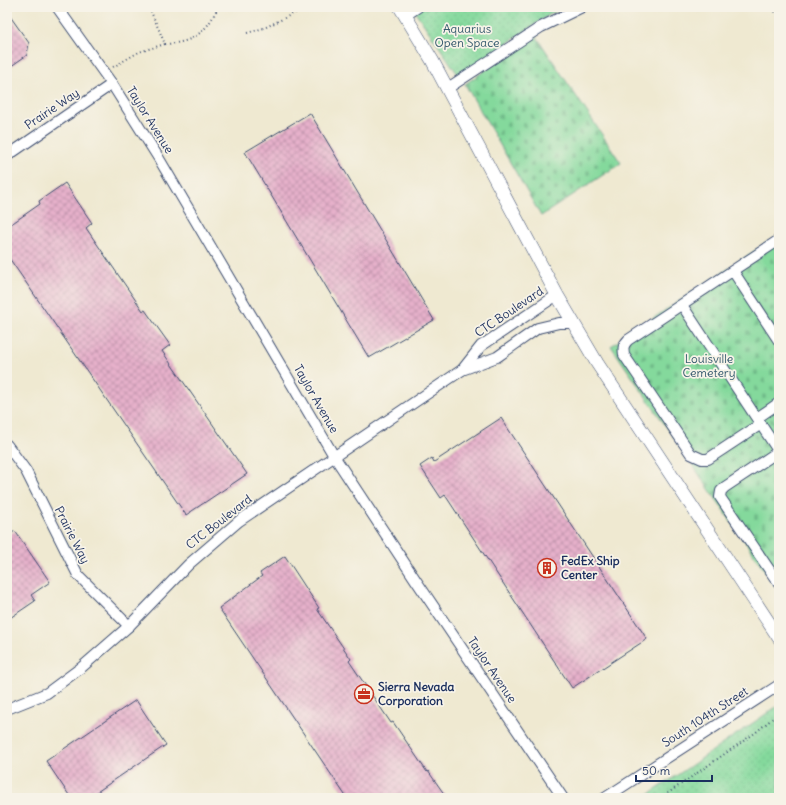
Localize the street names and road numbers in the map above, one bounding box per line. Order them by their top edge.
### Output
street label: Taylor Avenue [124,83,177,156]
street label: Prairie Way [22,85,82,132]
street label: CTC Boulevard [471,283,546,340]
street label: Taylor Avenue [291,362,342,436]
street label: CTC Boulevard [183,491,255,552]
street label: Prairie Way [52,504,93,566]
street label: Taylor Avenue [465,634,520,706]
street label: South 104th Street [659,683,751,750]

